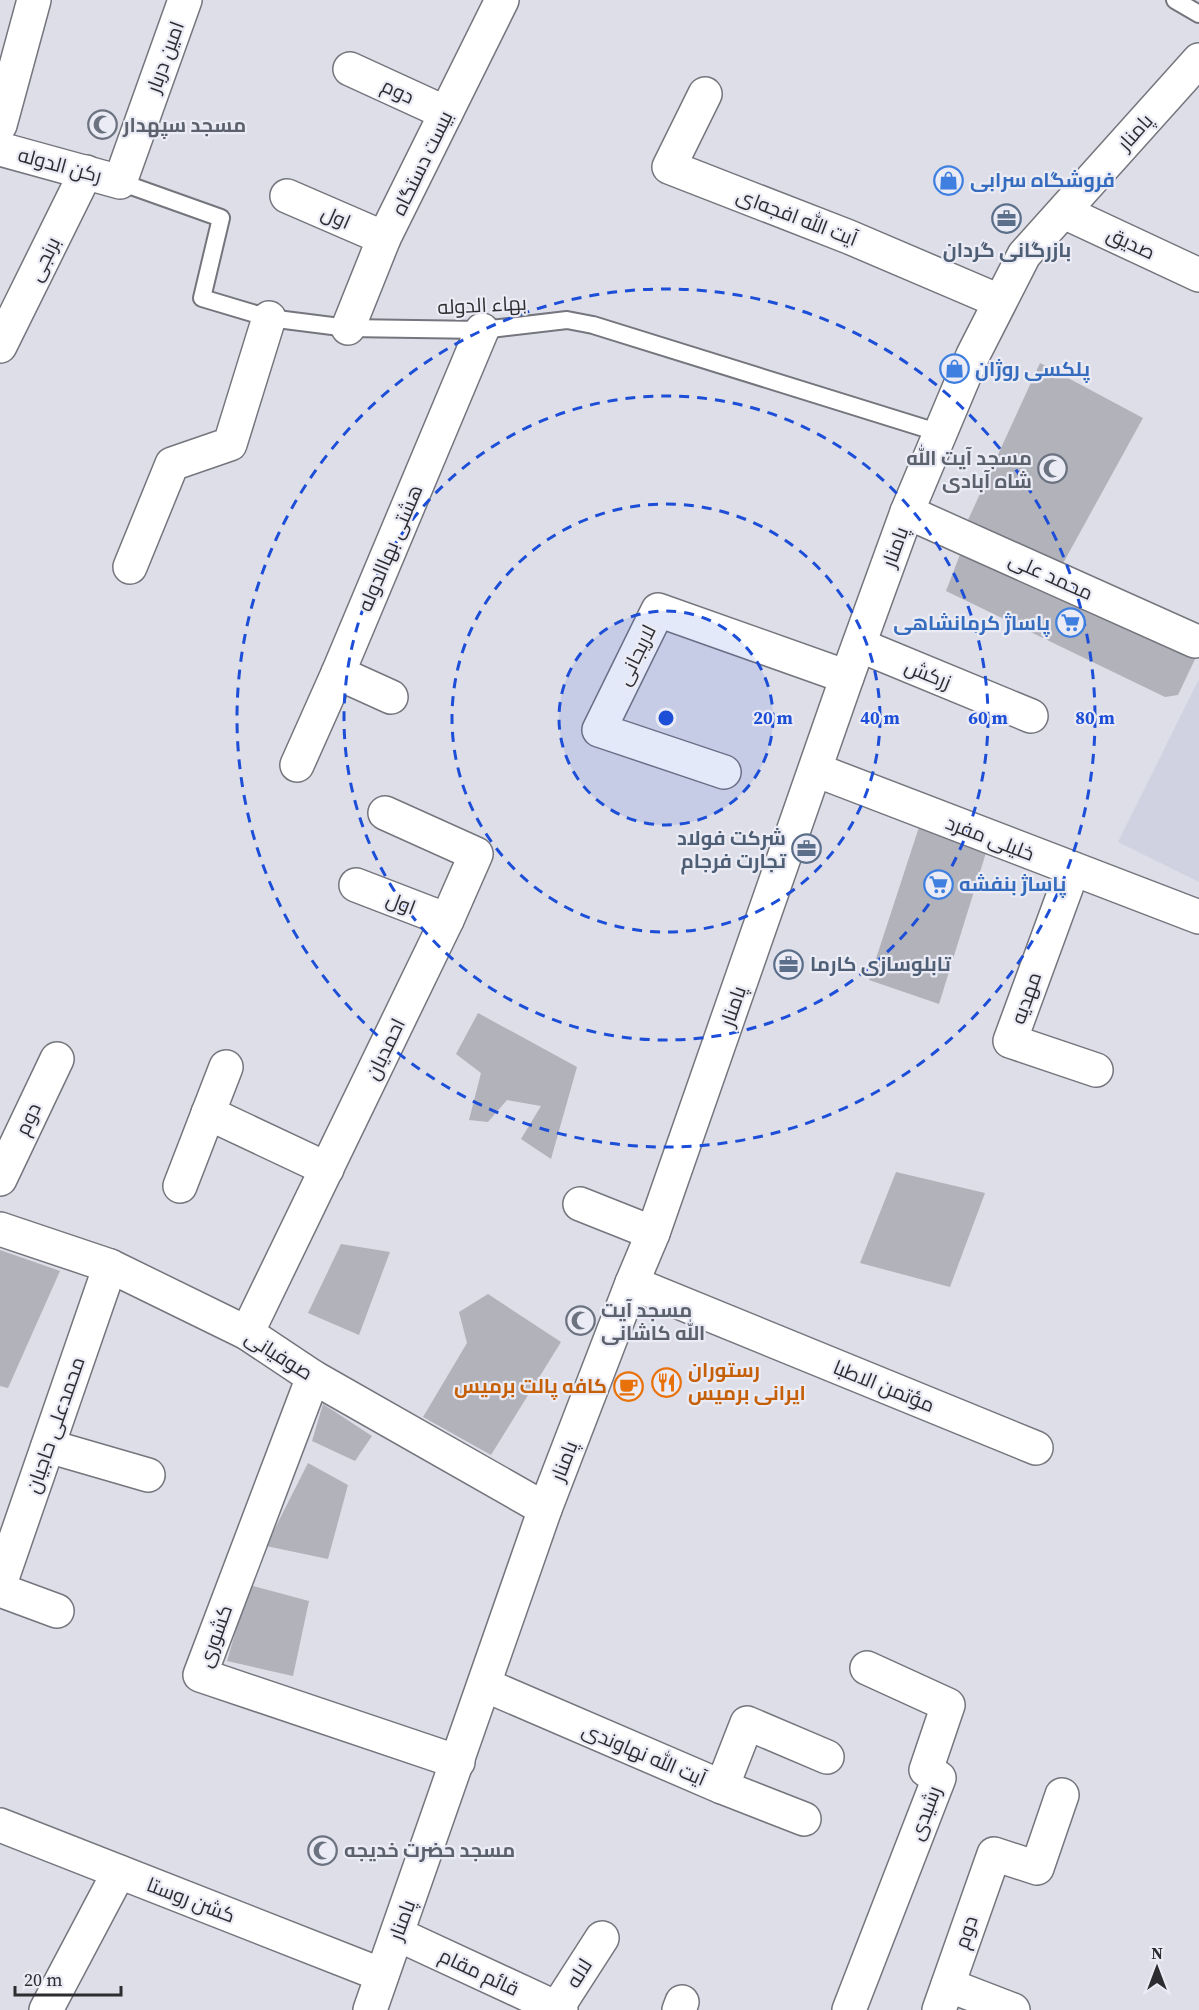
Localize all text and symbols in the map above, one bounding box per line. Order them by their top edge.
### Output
street label: امین دربار [139,17,191,98]
street label: دوم [377,71,419,111]
street label: بیست دستگاه [385,106,459,220]
street label: پامنار [1110,107,1160,157]
mosque icon: مسجد سپهدار [86,109,118,141]
place label: مسجد سپهدار [122,111,246,139]
street label: رکن الدوله [15,140,105,190]
shop icon: فروشگاه سرابی [933,164,965,196]
place label: فروشگاه سرابی [970,166,1115,194]
street label: آیت الله افجه‌ای [733,181,862,253]
street label: اول [317,198,355,236]
office icon: بازرگانی گردان [991,203,1023,235]
street label: صدیق [1102,220,1160,266]
street label: برنجی [21,232,67,286]
place label: بازرگانی گردان [943,236,1071,264]
street label: بهاء الدوله [437,289,527,321]
shop icon: پلکسی روژان [938,353,970,385]
place label: پلکسی روژان [975,355,1090,383]
place label: مسجد آیت الله شاه آبادی [906,444,1032,495]
mosque icon: مسجد آیت الله شاه آبادی [1037,453,1069,485]
street label: هشتی بهاالدوله [351,480,429,616]
street label: پامنار [874,522,915,572]
street label: محمد علی [1004,545,1098,607]
supermarket icon: پاساژ کرمانشاهی [1055,607,1087,639]
place label: پاساژ کرمانشاهی [893,609,1050,637]
street label: لاریجانی [609,620,663,690]
street label: زرکش [901,652,955,696]
text: 20 m [753,705,793,730]
text: 40 m [860,705,900,730]
text: 60 m [968,705,1008,730]
text: 80 m [1075,705,1115,730]
centre of rings [656,708,676,728]
street label: خلیلی مفرد [942,808,1038,868]
place label: شرکت فولاد تجارت فرجام [677,824,787,875]
office icon: شرکت فولاد تجارت فرجام [791,833,823,865]
supermarket icon: پاساژ بنفشه [922,868,954,900]
place label: پاساژ بنفشه [959,870,1066,898]
street label: اول [382,885,420,921]
office icon: تابلوسازی کارما [773,948,805,980]
place label: تابلوسازی کارما [810,950,951,978]
street label: مهدیه [1004,968,1048,1028]
street label: پامنار [713,981,753,1031]
street label: احمدیان [358,1014,412,1084]
street label: دوم [8,1098,48,1140]
place label: مسجد آیت الله کاشانی [601,1296,706,1347]
mosque icon: مسجد آیت الله کاشانی [564,1305,596,1337]
street label: صوفیانی [240,1323,318,1387]
street label: محمدعلی حاجیان [19,1353,91,1497]
street label: مؤتمن الاطبا [829,1353,939,1419]
place label: رستوران ایرانی برمیس [688,1356,806,1407]
restaurant icon: رستوران ایرانی برمیس [651,1366,683,1398]
cafe icon: کافه پالت برمیس [612,1370,644,1402]
place label: کافه پالت برمیس [454,1372,607,1400]
street label: پامنار [543,1436,585,1486]
street label: کشوری [191,1601,239,1671]
street label: آیت الله نهاوندی [578,1715,711,1793]
street label: رشیدی [902,1782,948,1844]
mosque icon: مسجد حضرت خدیجه [307,1834,339,1866]
place label: مسجد حضرت خدیجه [344,1836,515,1864]
street label: کشن روستا [143,1870,239,1930]
street label: پامنار [381,1895,422,1945]
street label: دوم [947,1912,985,1952]
north arrow [1127,1938,1187,1998]
street label: قائم مقام [434,1941,524,2003]
text: N [1151,1942,1163,1964]
street label: لاله [559,1953,599,1993]
scale bar [15,1959,122,1997]
text: 20 m [24,1967,62,1992]

